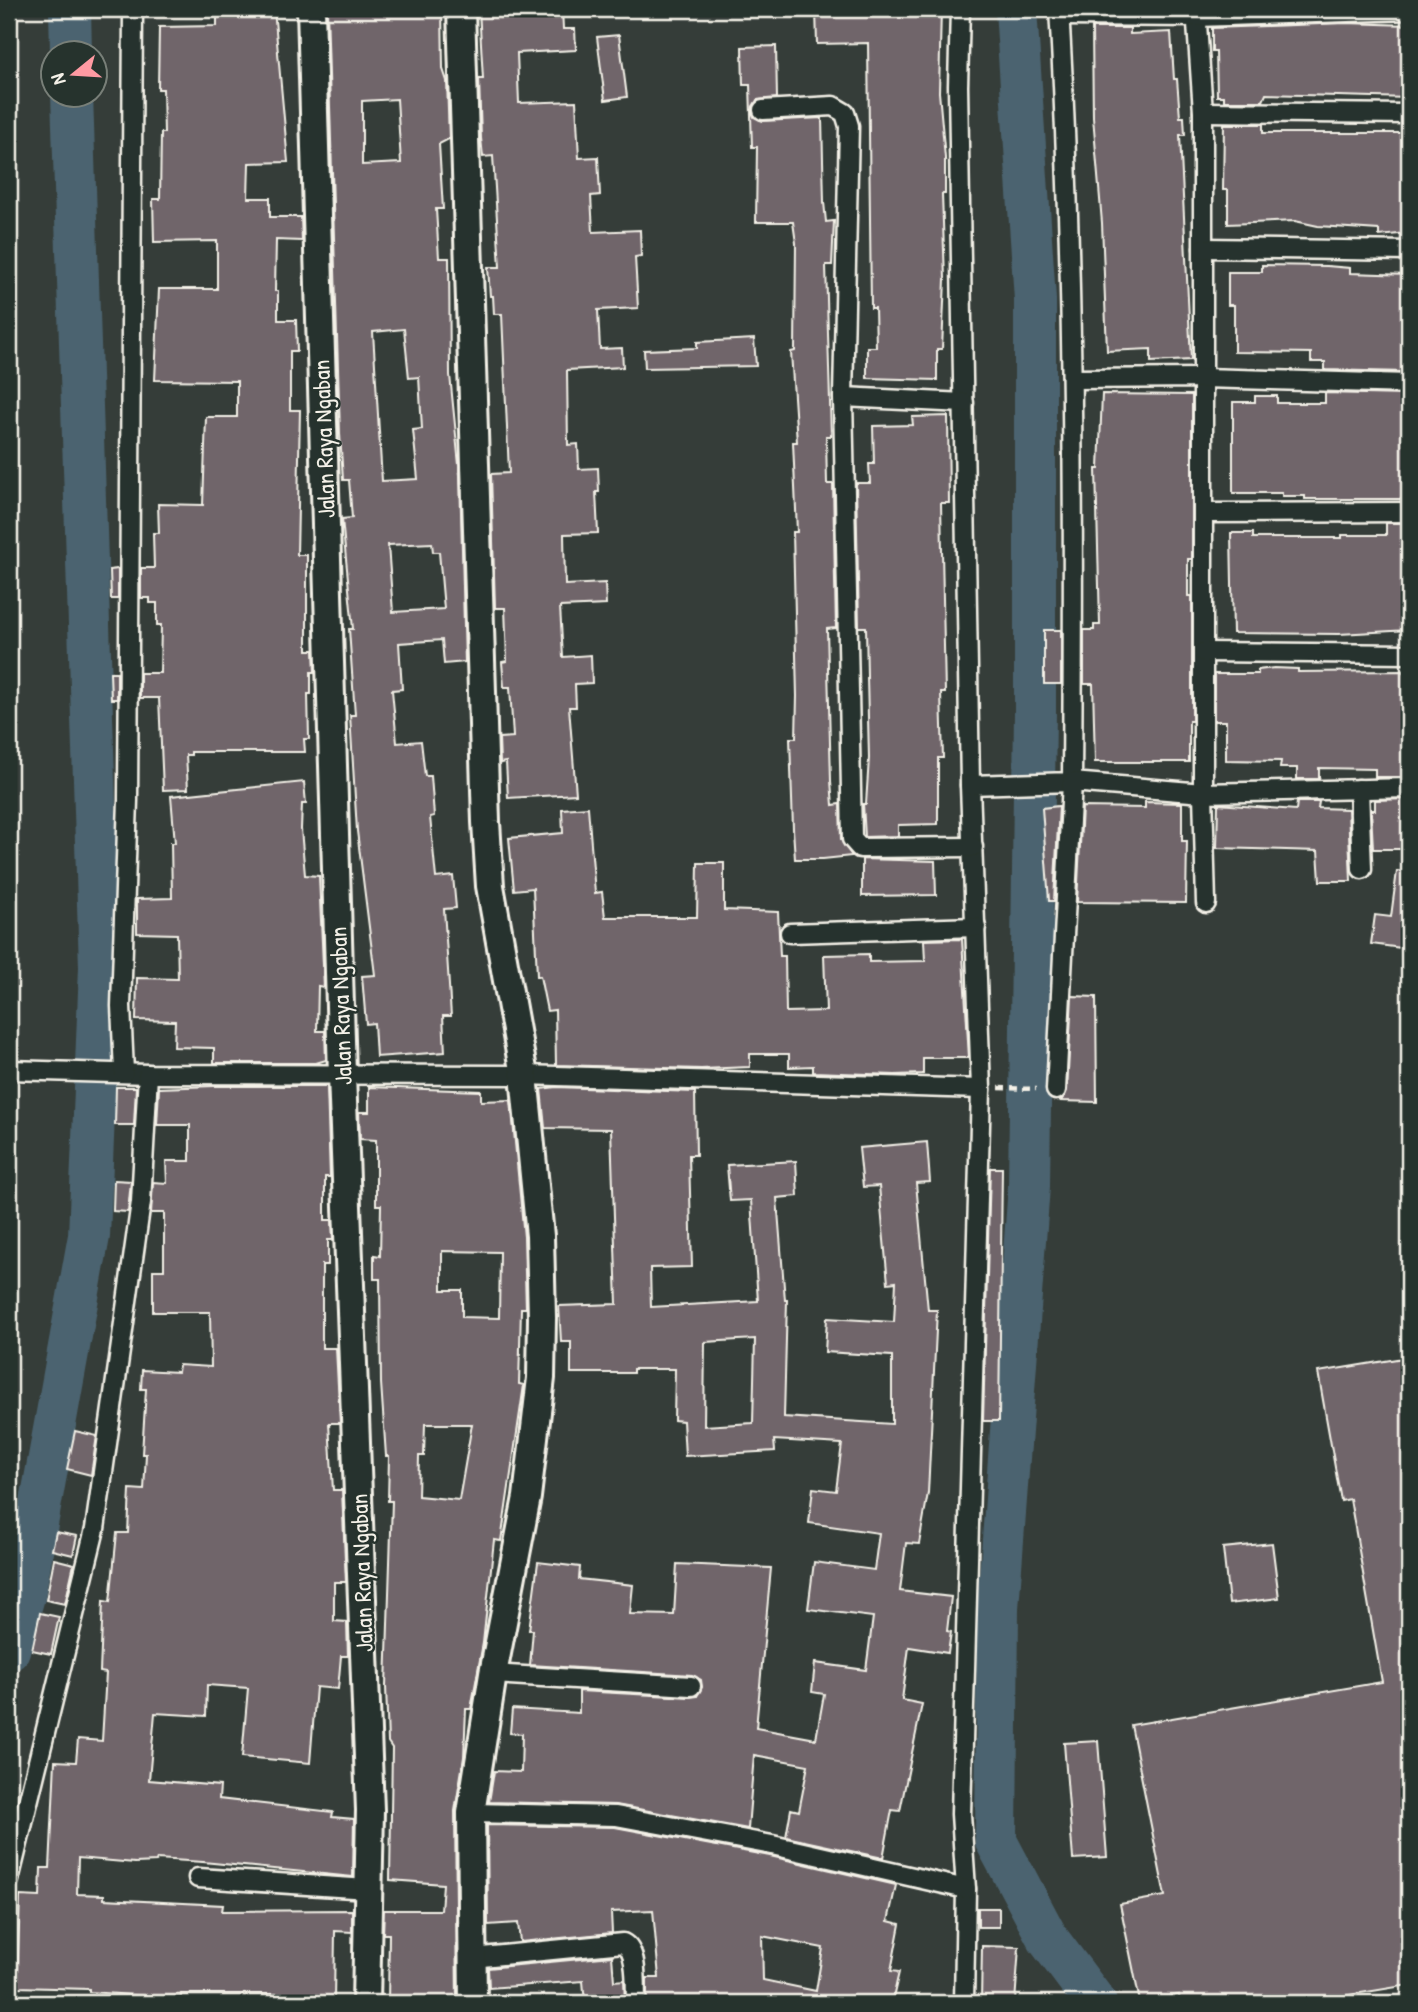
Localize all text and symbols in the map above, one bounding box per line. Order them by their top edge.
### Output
north arrow [38,38,108,108]
text: N [44,70,72,88]
street label: Jalan Raya Ngaban [304,359,342,519]
street label: Jalan Raya Ngaban [321,926,359,1086]
street label: Jalan Raya Ngaban [342,1493,380,1653]

